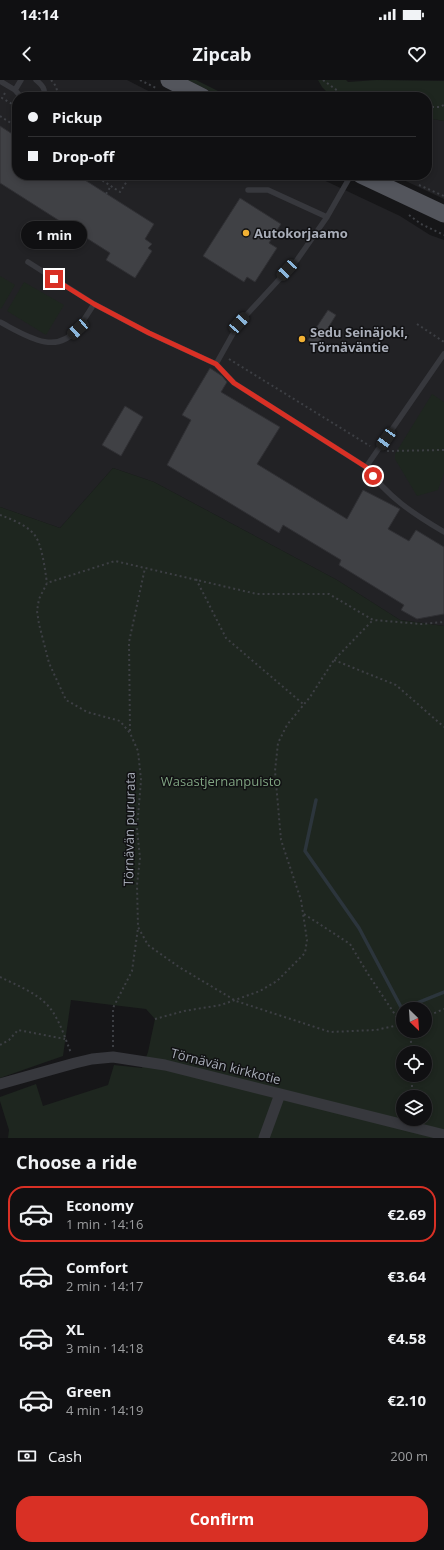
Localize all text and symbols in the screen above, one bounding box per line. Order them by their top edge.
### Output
text: 14:14 [20,4,59,24]
text: Zipcab [193,42,251,66]
icon: back [16,43,38,65]
icon: heart [406,43,428,65]
text: Pickup [52,107,102,127]
text: Drop-off [52,146,114,166]
callout: 1 min [21,221,87,249]
place label: Autokorjaamo [254,224,348,242]
text: 1 min [36,226,72,244]
marker: Autokorjaamo [241,228,251,238]
car [274,257,300,283]
route end [45,270,63,288]
car [227,310,251,336]
car [65,317,91,341]
place label: Sedu Seinäjoki, Törnäväntie [310,323,408,356]
marker: Sedu Seinäjoki, Törnäväntie [297,334,307,344]
car [374,426,398,452]
route start [364,467,382,485]
street label: Törnävän pururata [119,772,139,886]
park label: Wasastjernanpuisto [161,772,281,790]
north arrow [396,1002,432,1038]
map controls [396,1002,432,1126]
street label: Törnävän kirkkotie [169,1044,283,1088]
button: locate [396,1046,432,1082]
button: layers [396,1090,432,1126]
text: Choose a ride [16,1150,137,1174]
text: Economy [66,1195,134,1215]
icon: car [18,1196,54,1232]
text: €2.69 [387,1204,426,1224]
text: 1 min · 14:16 [66,1215,143,1233]
text: Comfort [66,1257,128,1277]
icon: car [18,1258,54,1294]
text: €3.64 [387,1266,426,1286]
text: 2 min · 14:17 [66,1277,143,1295]
text: XL [66,1319,84,1339]
icon: car [18,1320,54,1356]
text: €4.58 [387,1328,426,1348]
text: 3 min · 14:18 [66,1339,143,1357]
text: Green [66,1381,111,1401]
icon: car [18,1382,54,1418]
text: €2.10 [387,1390,426,1410]
text: 4 min · 14:19 [66,1401,143,1419]
icon: cash [16,1445,38,1467]
text: Cash [48,1446,82,1466]
text: 200 m [390,1447,428,1465]
button: Confirm [16,1496,428,1542]

